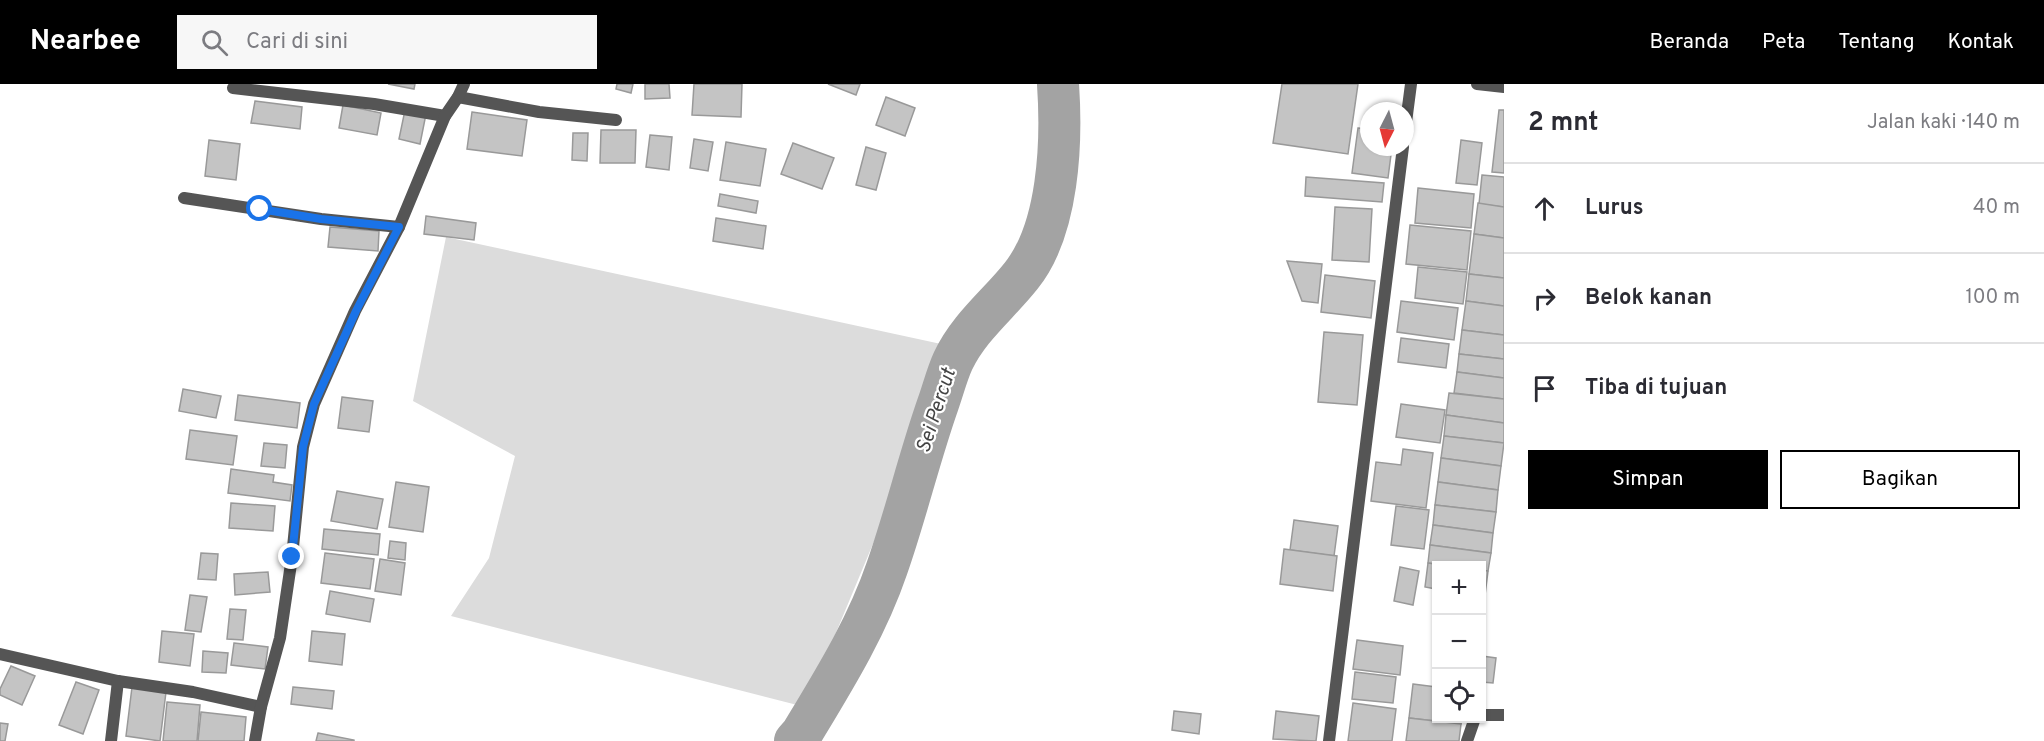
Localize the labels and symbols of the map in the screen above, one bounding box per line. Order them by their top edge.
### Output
north arrow [1360,102,1414,156]
route start [246,195,272,221]
water label: Sei Percut [911,365,963,456]
route end [278,543,304,569]

